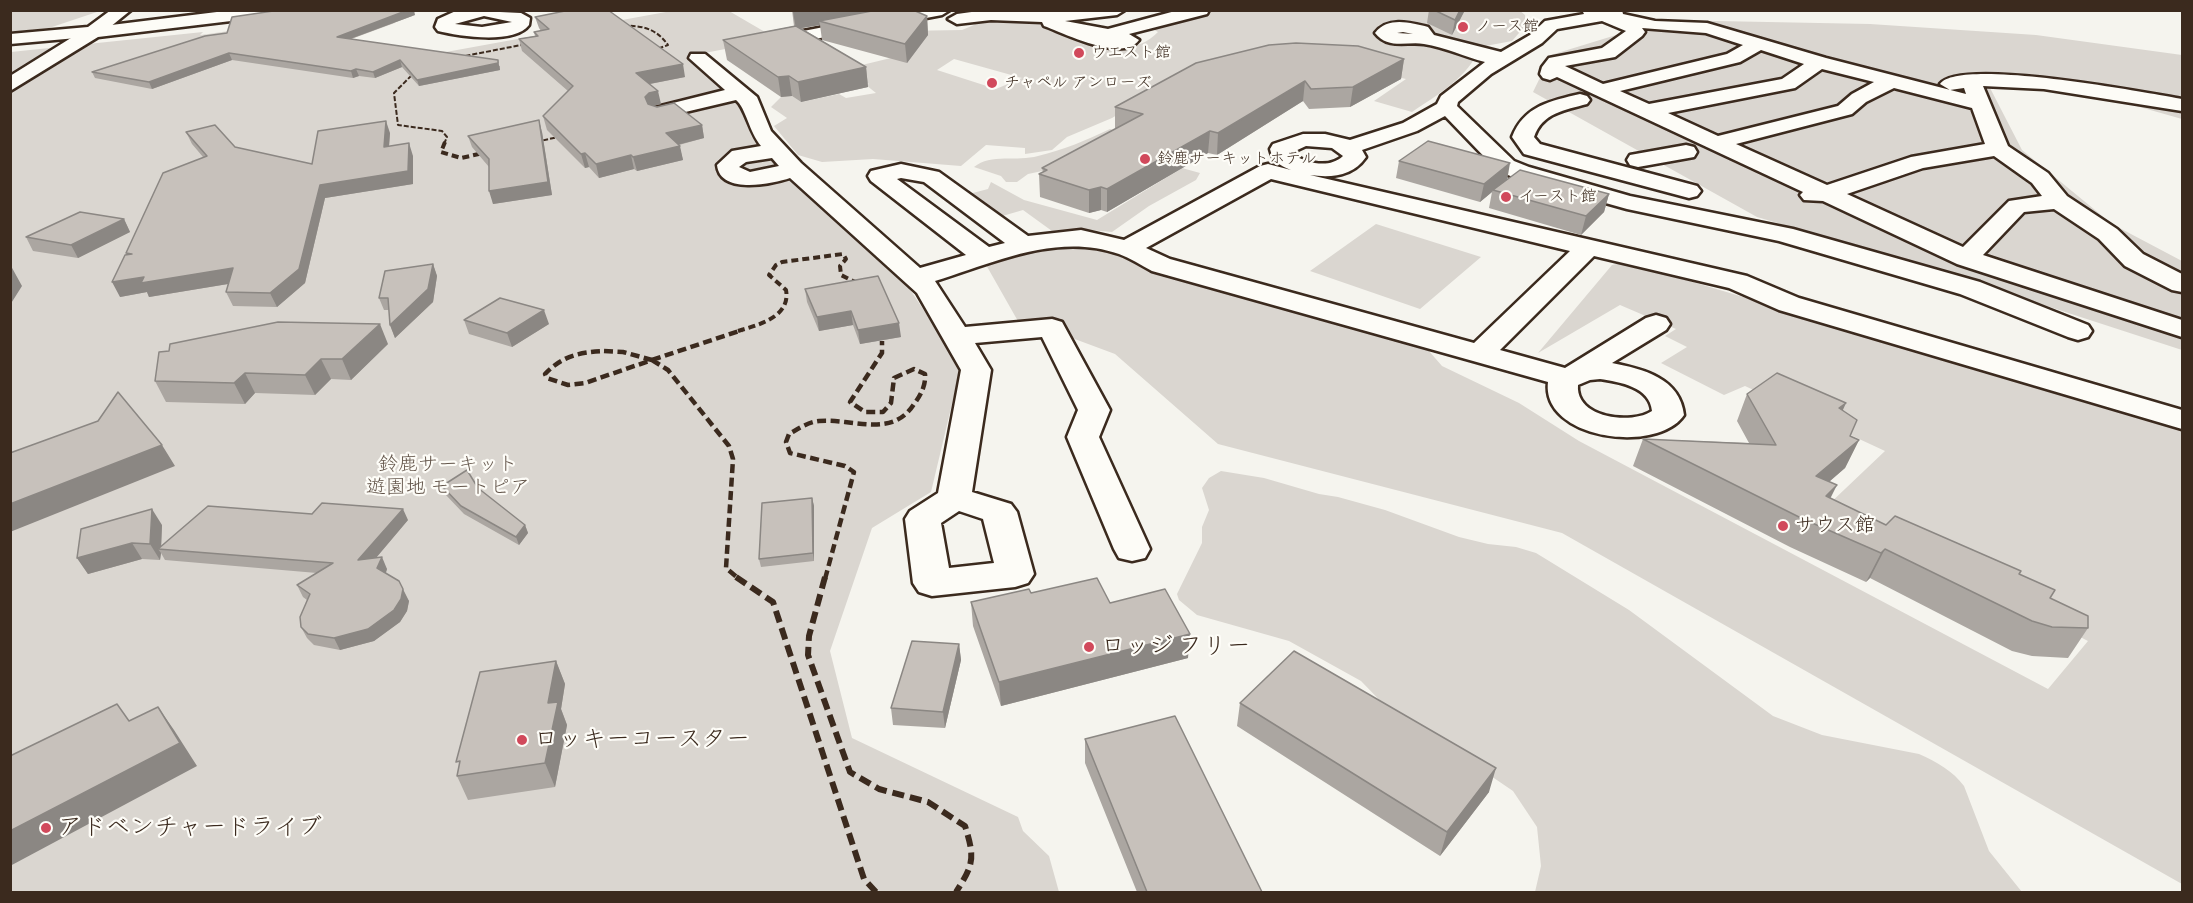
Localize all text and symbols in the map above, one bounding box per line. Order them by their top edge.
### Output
place label: ノース館 [1475,17,1539,37]
marker: ノース館 [1456,20,1470,34]
place label: ウエスト館 [1091,43,1171,63]
marker: ウエスト館 [1072,46,1086,60]
place label: チャペル アンローズ [1004,73,1152,93]
marker: チャペル アンローズ [985,76,999,90]
place label: 鈴鹿サーキットホテル [1157,149,1317,169]
marker: 鈴鹿サーキットホテル [1138,152,1152,166]
place label: イースト館 [1518,187,1597,207]
marker: イースト館 [1499,190,1513,204]
park label: 鈴鹿サーキット 遊園地 モートピア [366,453,530,500]
place label: サウス館 [1795,514,1875,538]
marker: サウス館 [1776,519,1790,533]
place label: ロッジ フリー [1101,633,1250,661]
marker: ロッジ フリー [1082,640,1096,654]
place label: ロッキーコースター [534,726,750,754]
marker: ロッキーコースター [515,733,529,747]
place label: アドベンチャードライブ [58,814,322,842]
marker: アドベンチャードライブ [39,821,53,835]

